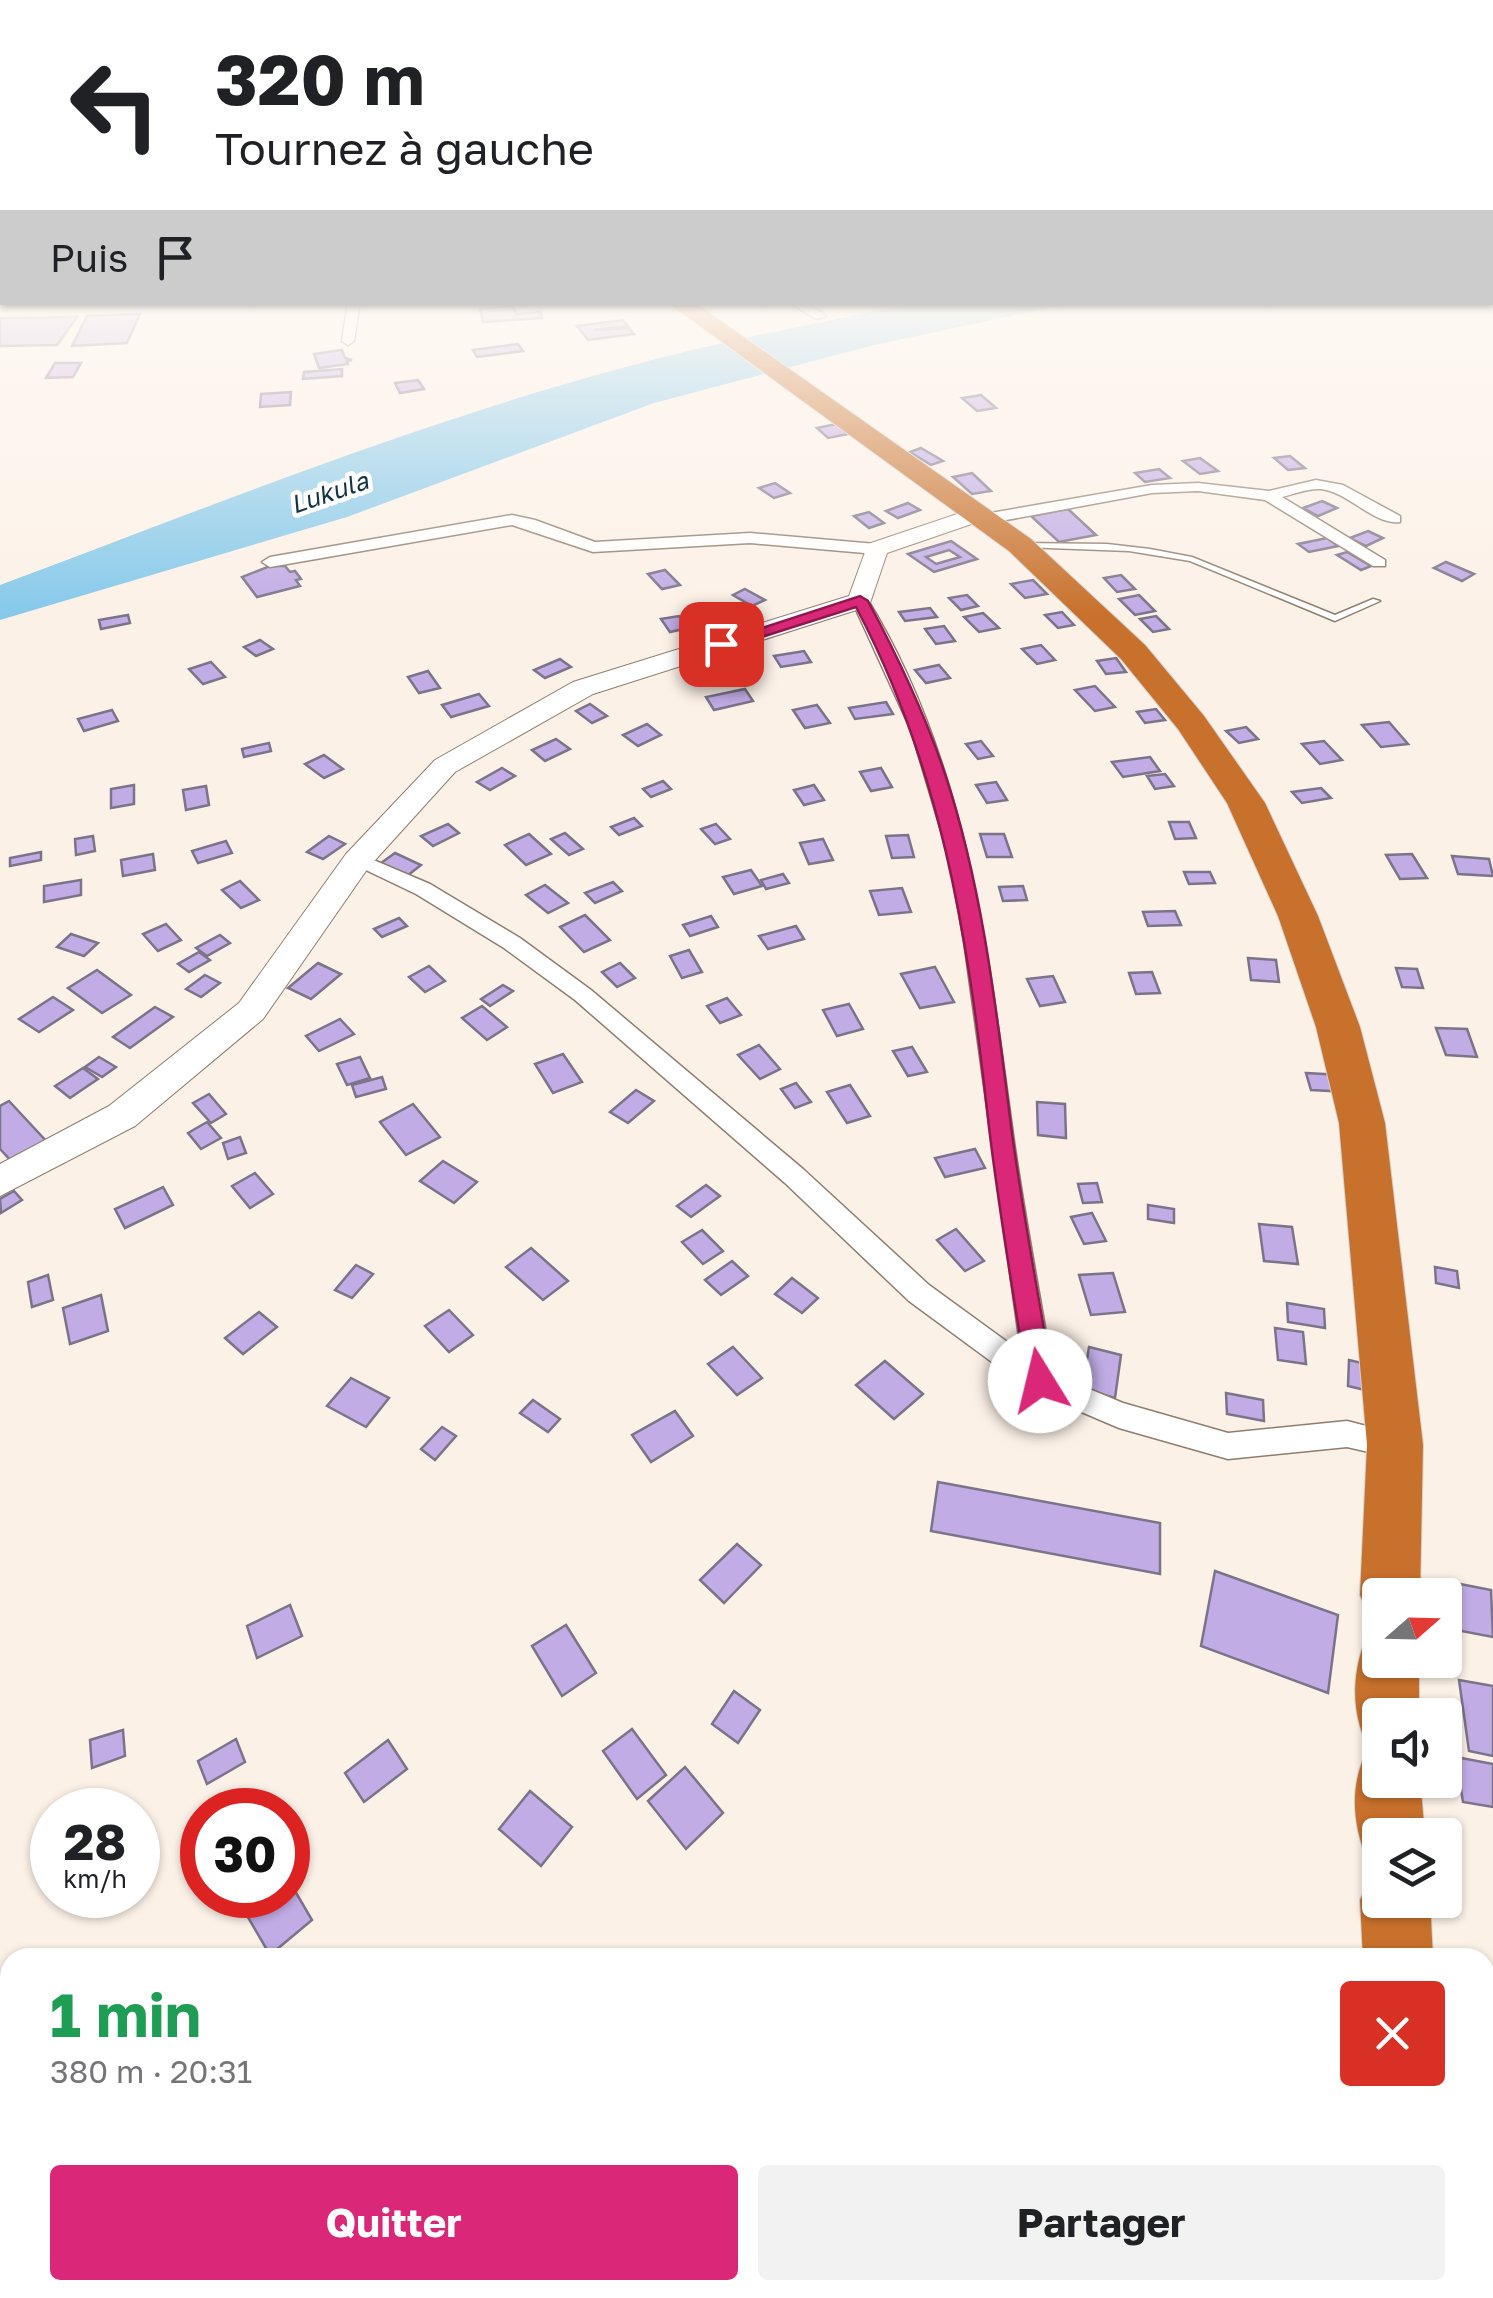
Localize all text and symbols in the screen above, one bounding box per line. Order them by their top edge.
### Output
text: 320 m [215,36,425,120]
icon: left [50,40,180,170]
text: Tournez à gauche [215,121,594,175]
icon: arrive [148,230,203,285]
text: Puis [50,235,128,280]
water label: Lukula [286,464,373,520]
pin [679,602,764,687]
icon: arrive [694,617,749,672]
position arrow [988,1329,1092,1433]
north arrow [1362,1578,1462,1678]
map controls [1362,1578,1462,1918]
button: sound [1362,1698,1462,1798]
speed limit sign: 30 [180,1788,310,1918]
text: 28 [64,1811,126,1871]
button: layers [1362,1818,1462,1918]
text: km/h [63,1863,127,1894]
text: 1 min [50,1978,201,2050]
button: close [1340,1981,1445,2086]
text: 380 m · 20:31 [50,2052,252,2090]
button: Quitter [50,2165,738,2280]
button: Partager [758,2165,1445,2280]

